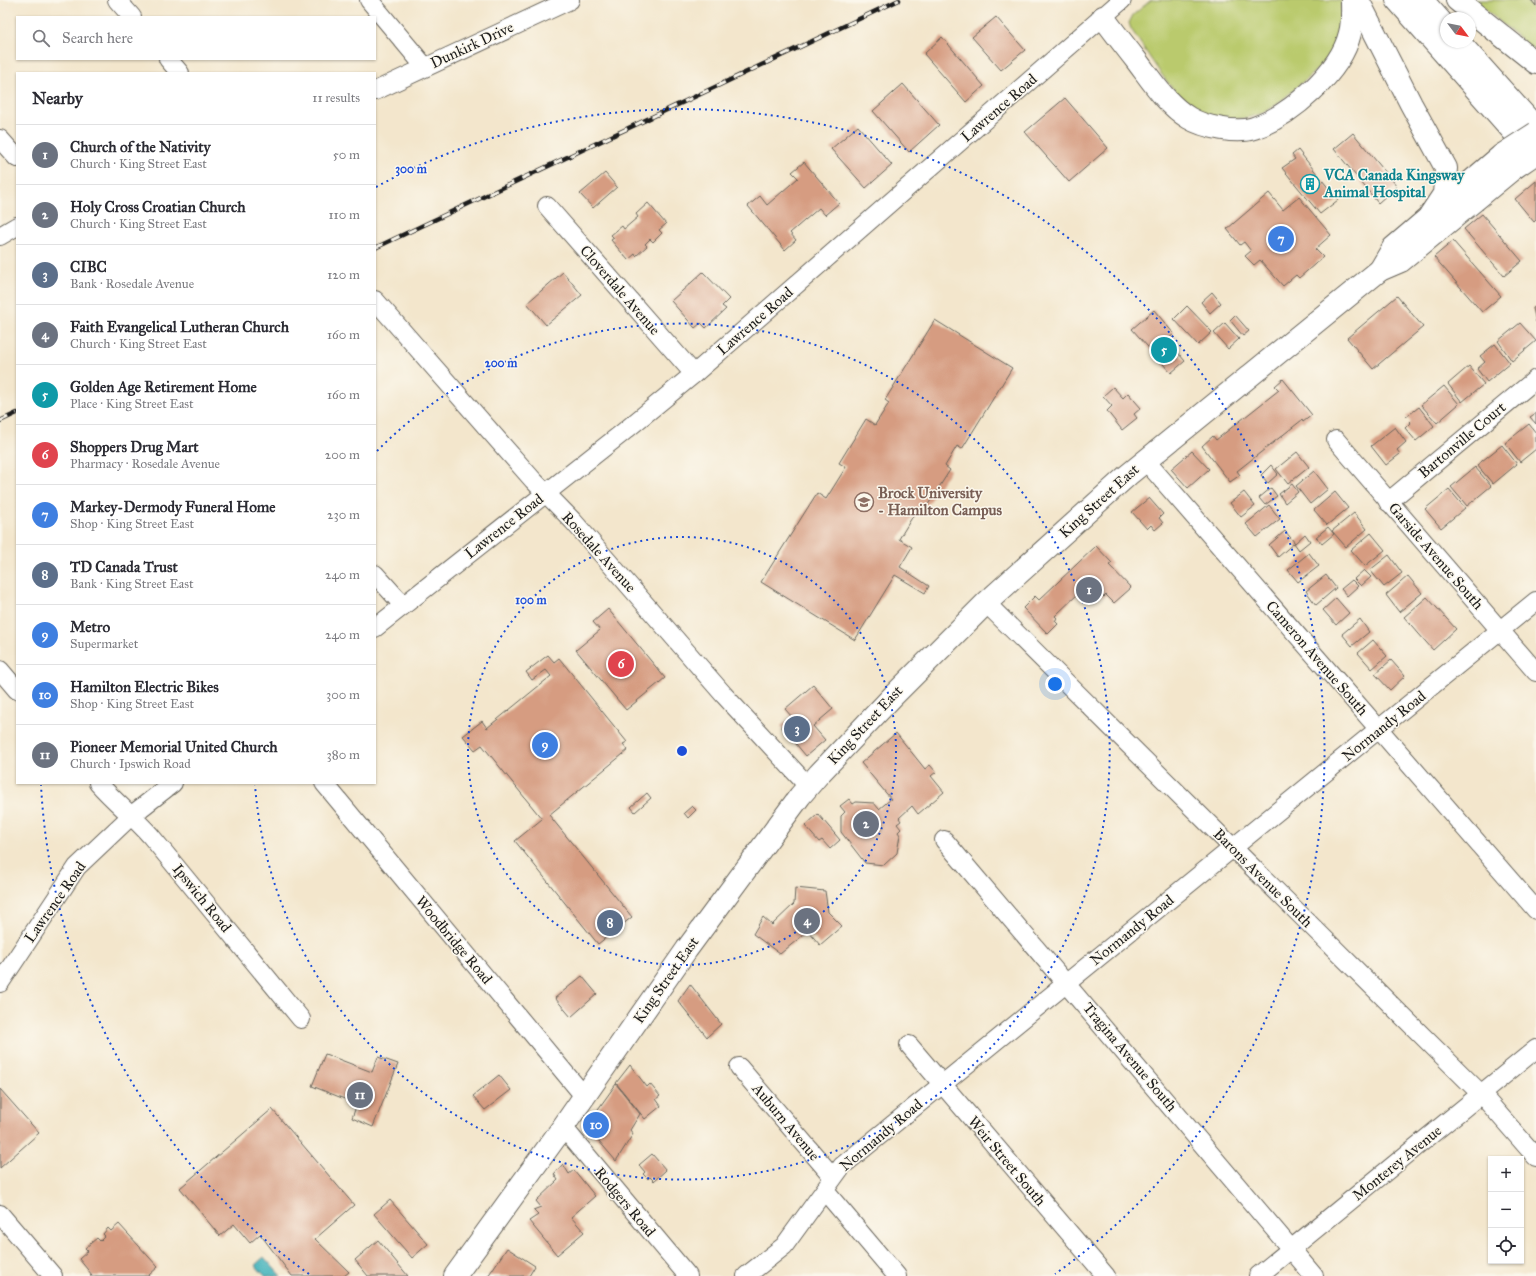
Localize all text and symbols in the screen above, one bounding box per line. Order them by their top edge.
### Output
north arrow [1440,12,1476,48]
search box [16,16,376,60]
street label: Dunkirk Drive [428,18,516,72]
icon: search [30,27,52,49]
text: Search here [62,29,133,47]
street label: Lawrence Road [957,70,1041,146]
text: Nearby [32,88,83,109]
text: 11 results [312,90,360,106]
text: Church of the Nativity [70,138,211,156]
text: 1 [42,147,48,163]
text: 50 m [333,147,360,163]
text: Church · King Street East [70,156,207,172]
text: 300 m [395,162,428,177]
place label: VCA Canada Kingsway Animal Hospital [1323,166,1465,202]
building icon: VCA Canada Kingsway Animal Hospital [1299,173,1321,195]
text: Holy Cross Croatian Church [70,198,246,216]
text: 2 [42,207,48,223]
text: 110 m [328,207,360,223]
text: Church · King Street East [70,216,207,232]
pin: 7 [1268,224,1294,254]
street label: Cloverdale Avenue [576,241,664,339]
text: CIBC [70,258,107,276]
text: 3 [42,267,48,283]
text: 120 m [327,267,360,283]
text: Bank · Rosedale Avenue [70,276,194,292]
street label: Lawrence Road [713,283,797,359]
text: Faith Evangelical Lutheran Church [70,318,289,336]
text: 4 [41,327,49,343]
text: 160 m [327,327,360,343]
pin: 5 [1151,335,1177,365]
text: Church · King Street East [70,336,207,352]
text: 200 m [485,356,518,370]
text: Golden Age Retirement Home [70,378,257,396]
text: 5 [42,387,48,403]
text: 160 m [327,387,360,403]
text: Place · King Street East [70,396,194,412]
street label: Bartonville Court [1415,398,1510,482]
text: Shoppers Drug Mart [70,438,199,456]
text: 6 [42,447,48,463]
text: 200 m [325,447,360,463]
text: Pharmacy · Rosedale Avenue [70,456,220,472]
street label: King Street East [1055,460,1143,542]
place label: Brock University - Hamilton Campus [878,484,1002,520]
street label: Lawrence Road [461,489,547,562]
school or university icon: Brock University - Hamilton Campus [853,491,875,513]
text: Markey-Dermody Funeral Home [70,498,276,516]
street label: Garside Avenue South [1385,499,1488,614]
text: 7 [42,507,48,523]
text: 230 m [327,507,360,523]
street label: Rosedale Avenue [558,508,640,596]
text: Shop · King Street East [70,516,194,532]
text: TD Canada Trust [70,558,178,576]
text: 8 [42,567,48,583]
text: 240 m [325,567,360,583]
pin: 1 [1076,575,1102,605]
text: Bank · King Street East [70,576,194,592]
text: 100 m [515,593,548,607]
street label: Cameron Avenue South [1262,597,1372,720]
text: Metro [70,618,110,636]
text: 9 [42,627,48,643]
text: 240 m [325,627,360,643]
text: Supermarket [70,636,138,652]
pin: 6 [608,649,634,679]
your location [1045,674,1065,694]
text: Hamilton Electric Bikes [70,678,219,696]
street label: King Street East [824,681,907,768]
street label: Normandy Road [1339,686,1430,765]
text: 10 [39,687,51,703]
text: 300 m [326,687,360,703]
text: Shop · King Street East [70,696,194,712]
pin: 3 [784,714,810,744]
pin: 9 [532,730,558,760]
text: Pioneer Memorial United Church [70,738,278,756]
centre of rings [675,744,689,758]
text: 11 [40,747,50,763]
text: 380 m [327,747,360,763]
text: Church · Ipswich Road [70,756,191,772]
pin: 2 [853,809,879,839]
street label: Barons Avenue South [1210,825,1317,932]
street label: Lawrence Road [20,858,90,946]
street label: Ipswich Road [169,860,235,936]
street label: Normandy Road [1087,890,1178,969]
street label: Woodbridge Road [412,892,496,988]
pin: 4 [794,906,820,936]
pin: 8 [597,908,623,938]
street label: King Street East [630,933,703,1027]
street label: Tragina Avenue South [1079,999,1181,1116]
street label: Auburn Avenue [748,1079,823,1164]
pin: 11 [347,1080,373,1110]
street label: Normandy Road [836,1095,926,1175]
pin: 10 [583,1110,609,1140]
street label: Weir Street South [964,1113,1050,1210]
street label: Monterey Avenue [1349,1122,1445,1204]
map controls [1488,1156,1524,1264]
button: + [1488,1156,1524,1192]
street label: Rodgers Road [591,1164,660,1241]
button: − [1488,1192,1524,1228]
button: locate [1488,1228,1524,1264]

